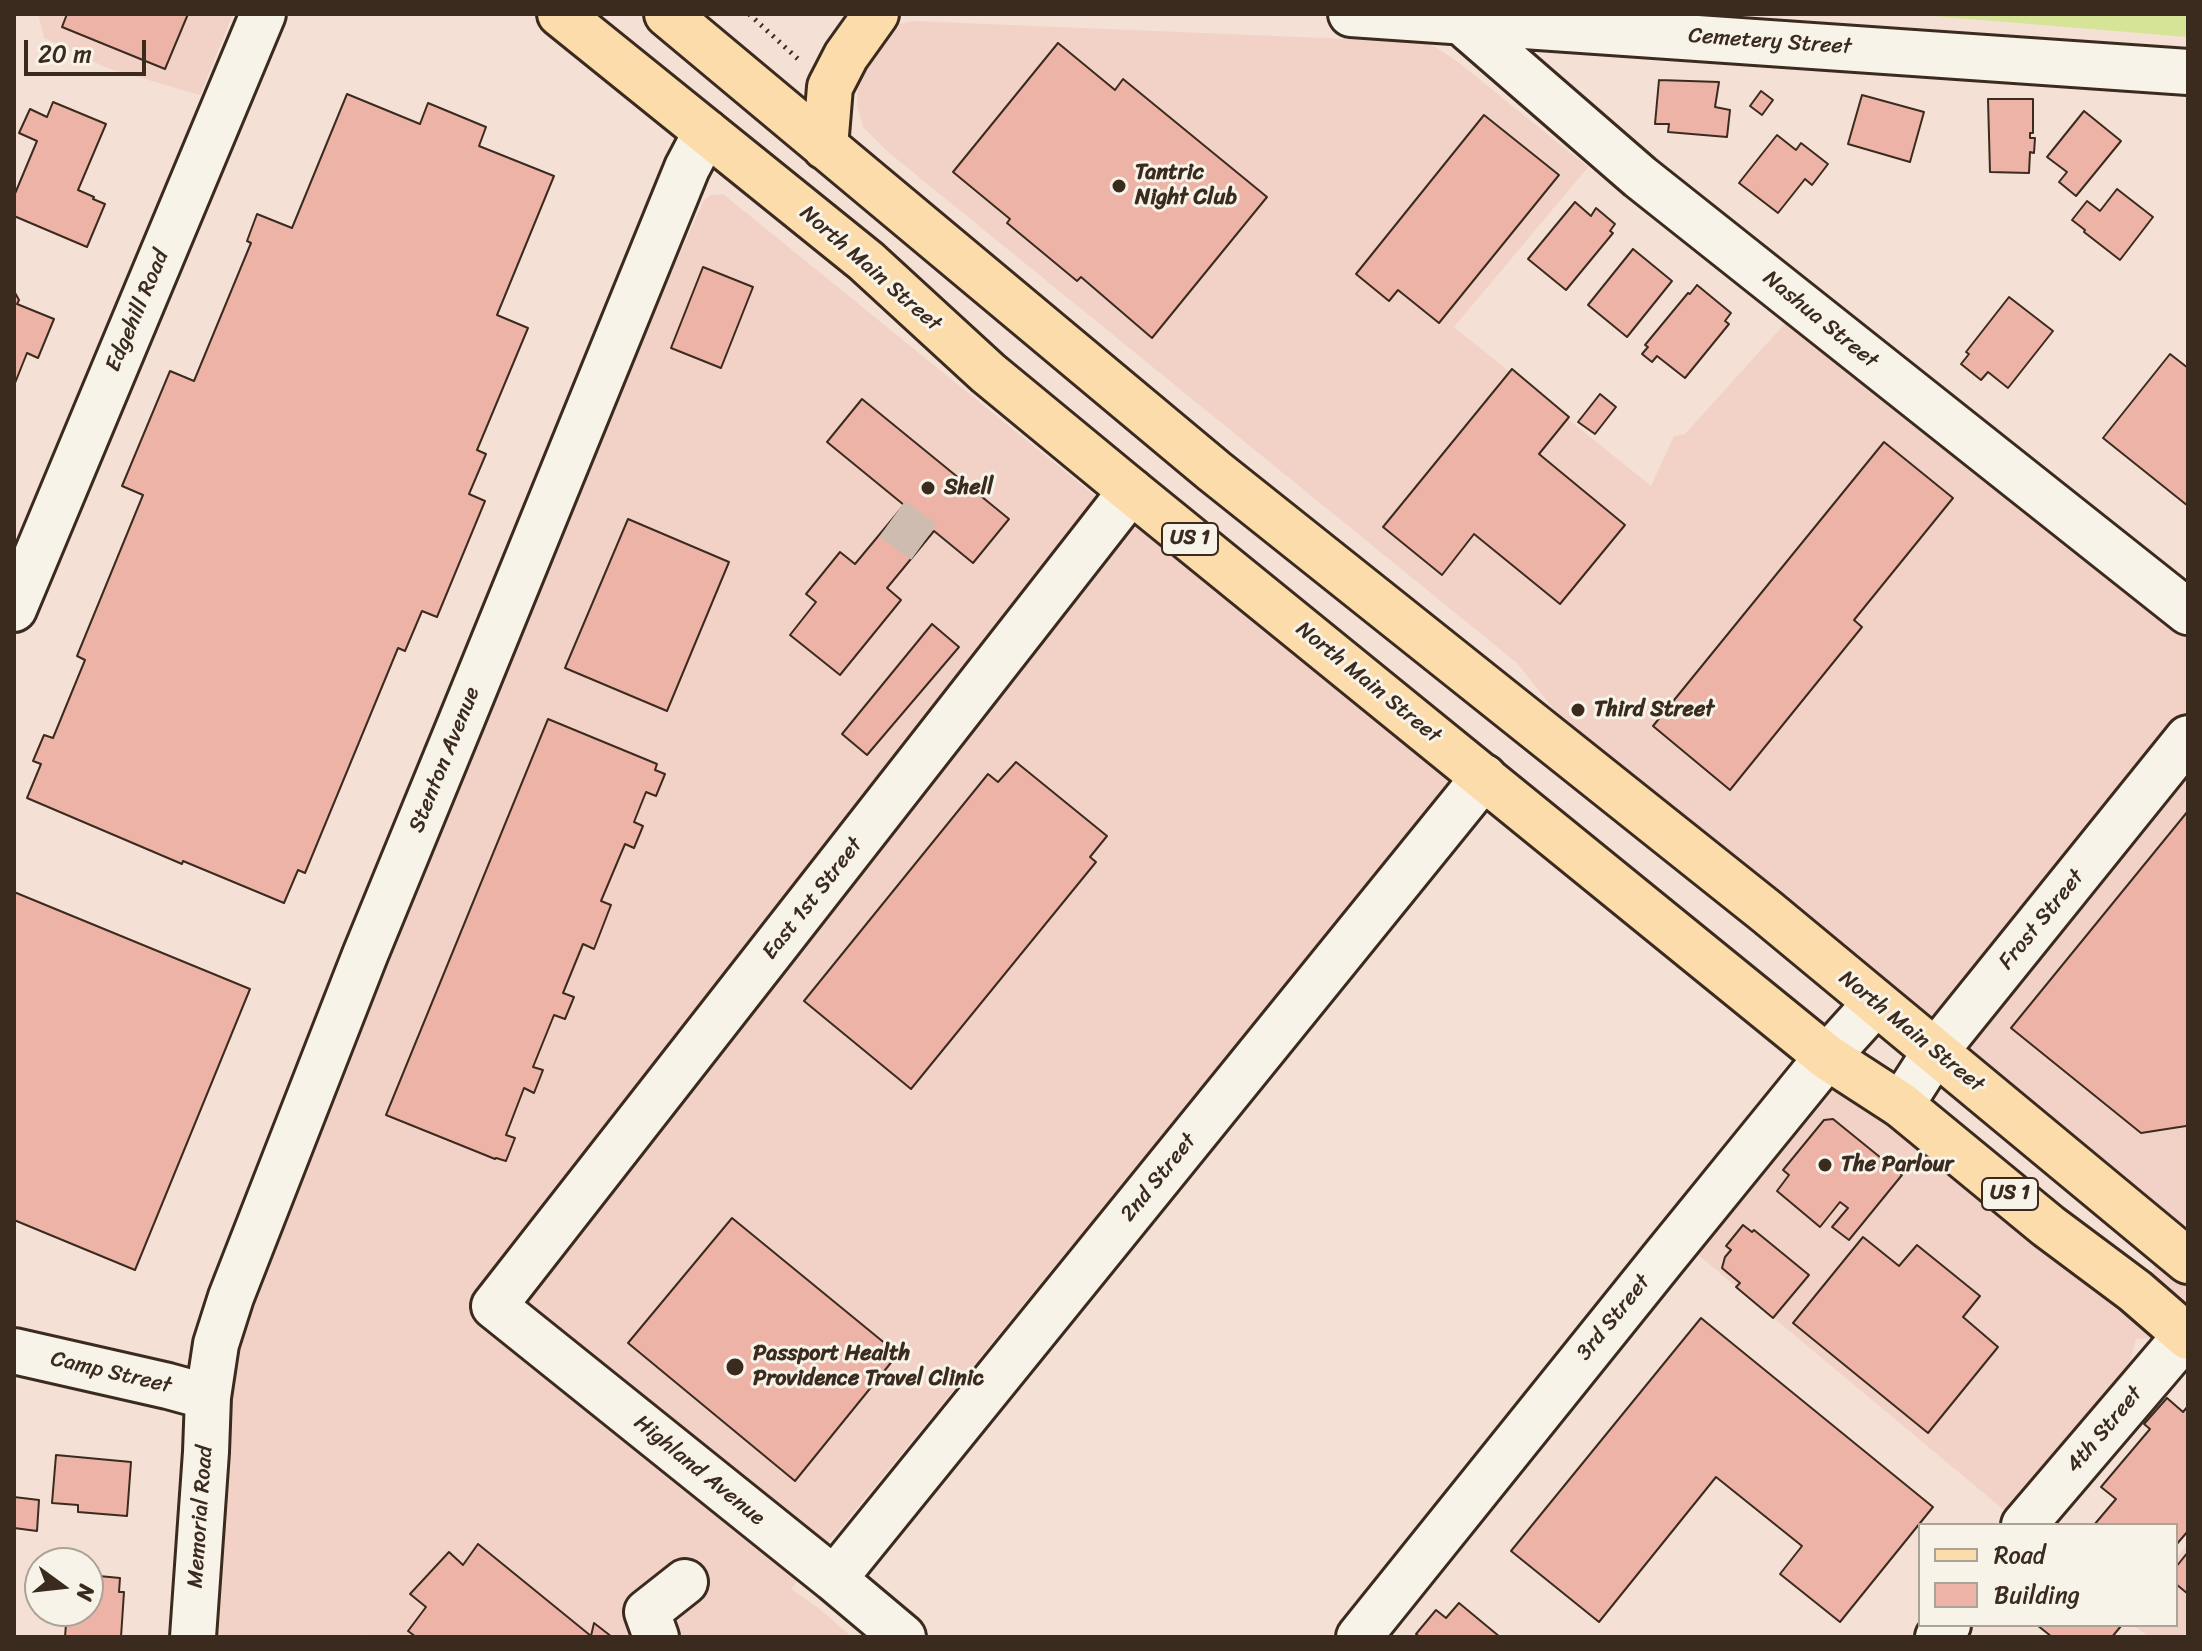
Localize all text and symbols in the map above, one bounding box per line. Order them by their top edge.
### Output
street label: Cemetery Street [1688,23,1852,61]
scale bar [28,24,150,74]
text: 20 m [38,33,92,75]
place label: Tantric Night Club [1135,160,1237,212]
marker: Tantric Night Club [1110,177,1128,195]
street label: North Main Street [794,200,946,338]
street label: Edgehill Road [101,246,175,376]
street label: Nashua Street [1757,266,1883,374]
place label: Shell [944,475,993,501]
marker: Shell [919,479,937,497]
road number: US 1 [1162,523,1218,555]
street label: North Main Street [1290,616,1446,750]
street label: Stenton Avenue [404,683,486,837]
place label: Third Street [1594,697,1714,723]
marker: Third Street [1569,701,1587,719]
street label: East 1st Street [757,833,869,965]
street label: Frost Street [1994,865,2090,975]
street label: North Main Street [1833,965,1989,1099]
street label: 2nd Street [1115,1129,1203,1227]
place label: The Parlour [1841,1152,1953,1178]
marker: The Parlour [1816,1156,1834,1174]
road number: US 1 [1982,1178,2038,1210]
street label: 3rd Street [1572,1270,1656,1366]
place label: Passport Health Providence Travel Clinic [753,1341,984,1392]
street label: Camp Street [48,1346,174,1400]
marker: Passport Health Providence Travel Clinic [724,1356,746,1378]
street label: 4th Street [2061,1381,2149,1479]
street label: Highland Avenue [628,1410,770,1532]
street label: Memorial Road [183,1445,219,1589]
legend [1918,1523,2178,1627]
text: Road [1994,1534,2045,1576]
north arrow [24,1547,104,1627]
text: Building [1994,1574,2080,1616]
text: N [65,1580,107,1605]

